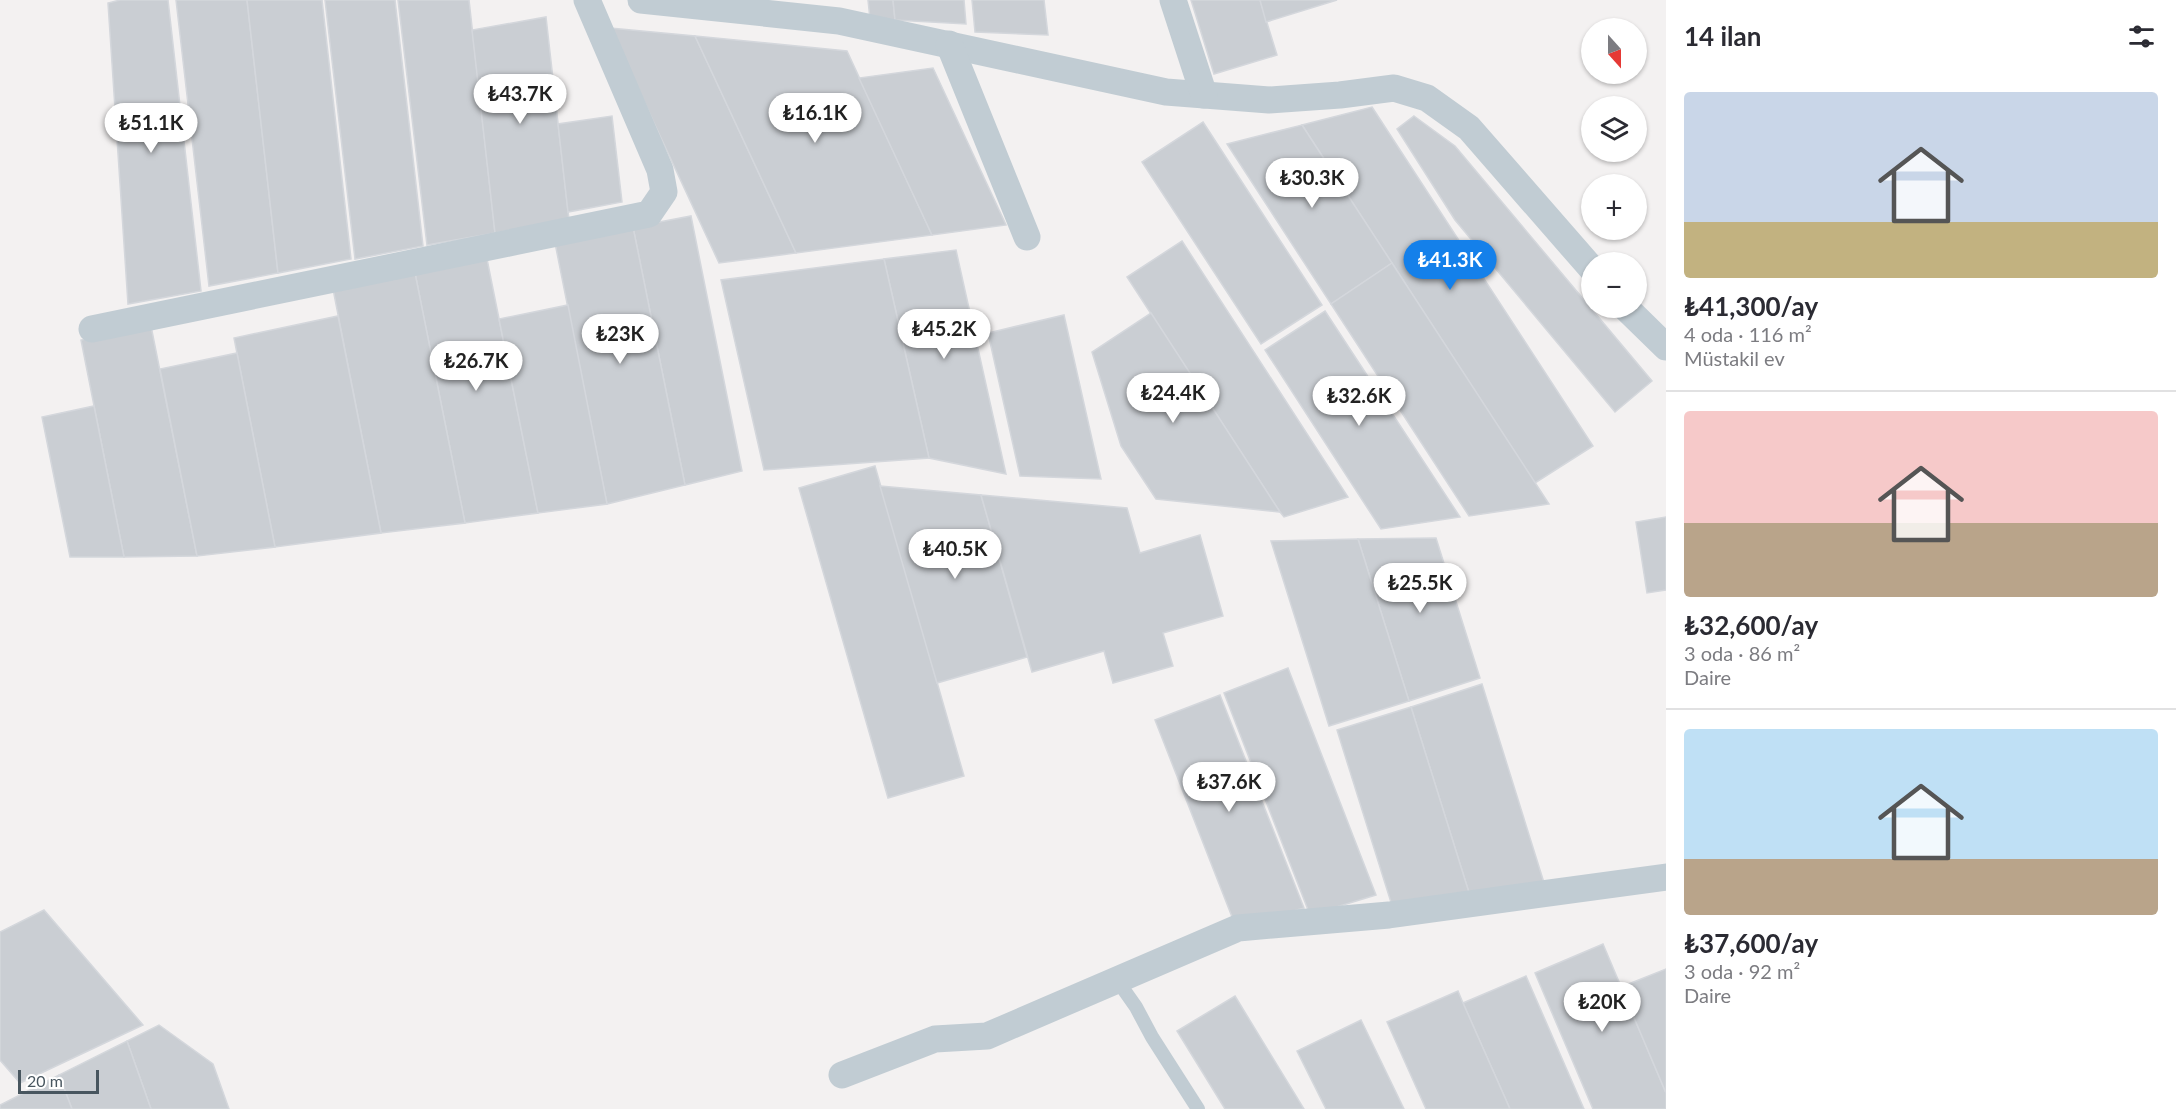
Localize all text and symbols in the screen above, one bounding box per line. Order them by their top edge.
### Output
north arrow [1581,18,1647,84]
map controls [1581,18,1647,318]
text: 14 ilan [1684,20,1761,52]
icon: filters [2125,20,2158,53]
pin: ₺43.7K [471,74,569,125]
text: ₺43.7K [488,81,552,105]
pin: ₺16.1K [766,93,864,144]
button: layers [1581,96,1647,162]
text: ₺16.1K [783,100,847,124]
pin: ₺51.1K [102,103,200,154]
text: ₺51.1K [119,110,183,134]
icon: home [1867,131,1975,239]
pin: ₺30.3K [1263,158,1361,209]
text: ₺30.3K [1280,165,1344,189]
button: + [1581,174,1647,240]
pin: ₺41.3K [1401,240,1499,291]
text: ₺41.3K [1418,247,1482,271]
button: − [1581,252,1647,318]
text: ₺41,300/ay [1684,290,1818,322]
pin: ₺45.2K [895,309,993,360]
pin: ₺23K [584,314,656,365]
text: ₺45.2K [912,316,976,340]
text: ₺23K [596,321,644,345]
text: 4 oda · 116 m² [1684,322,1812,346]
pin: ₺26.7K [427,341,525,392]
text: Müstakil ev [1684,346,1785,370]
text: ₺26.7K [444,348,508,372]
pin: ₺24.4K [1124,373,1222,424]
pin: ₺32.6K [1310,376,1408,427]
text: ₺24.4K [1141,380,1205,404]
text: ₺32.6K [1327,383,1391,407]
icon: home [1867,450,1975,558]
pin: ₺40.5K [906,529,1004,580]
text: ₺40.5K [923,536,987,560]
pin: ₺25.5K [1371,563,1469,614]
text: ₺25.5K [1388,570,1452,594]
text: ₺32,600/ay [1684,609,1818,641]
text: 3 oda · 86 m² [1684,641,1800,665]
text: Daire [1684,665,1731,689]
pin: ₺37.6K [1180,762,1278,813]
icon: home [1867,768,1975,876]
text: ₺37.6K [1197,769,1261,793]
text: ₺37,600/ay [1684,927,1818,959]
text: 3 oda · 92 m² [1684,959,1800,983]
pin: ₺20K [1566,982,1638,1033]
text: Daire [1684,983,1731,1007]
text: ₺20K [1578,989,1626,1013]
scale bar [18,1067,99,1094]
text: 20 m [27,1071,63,1090]

